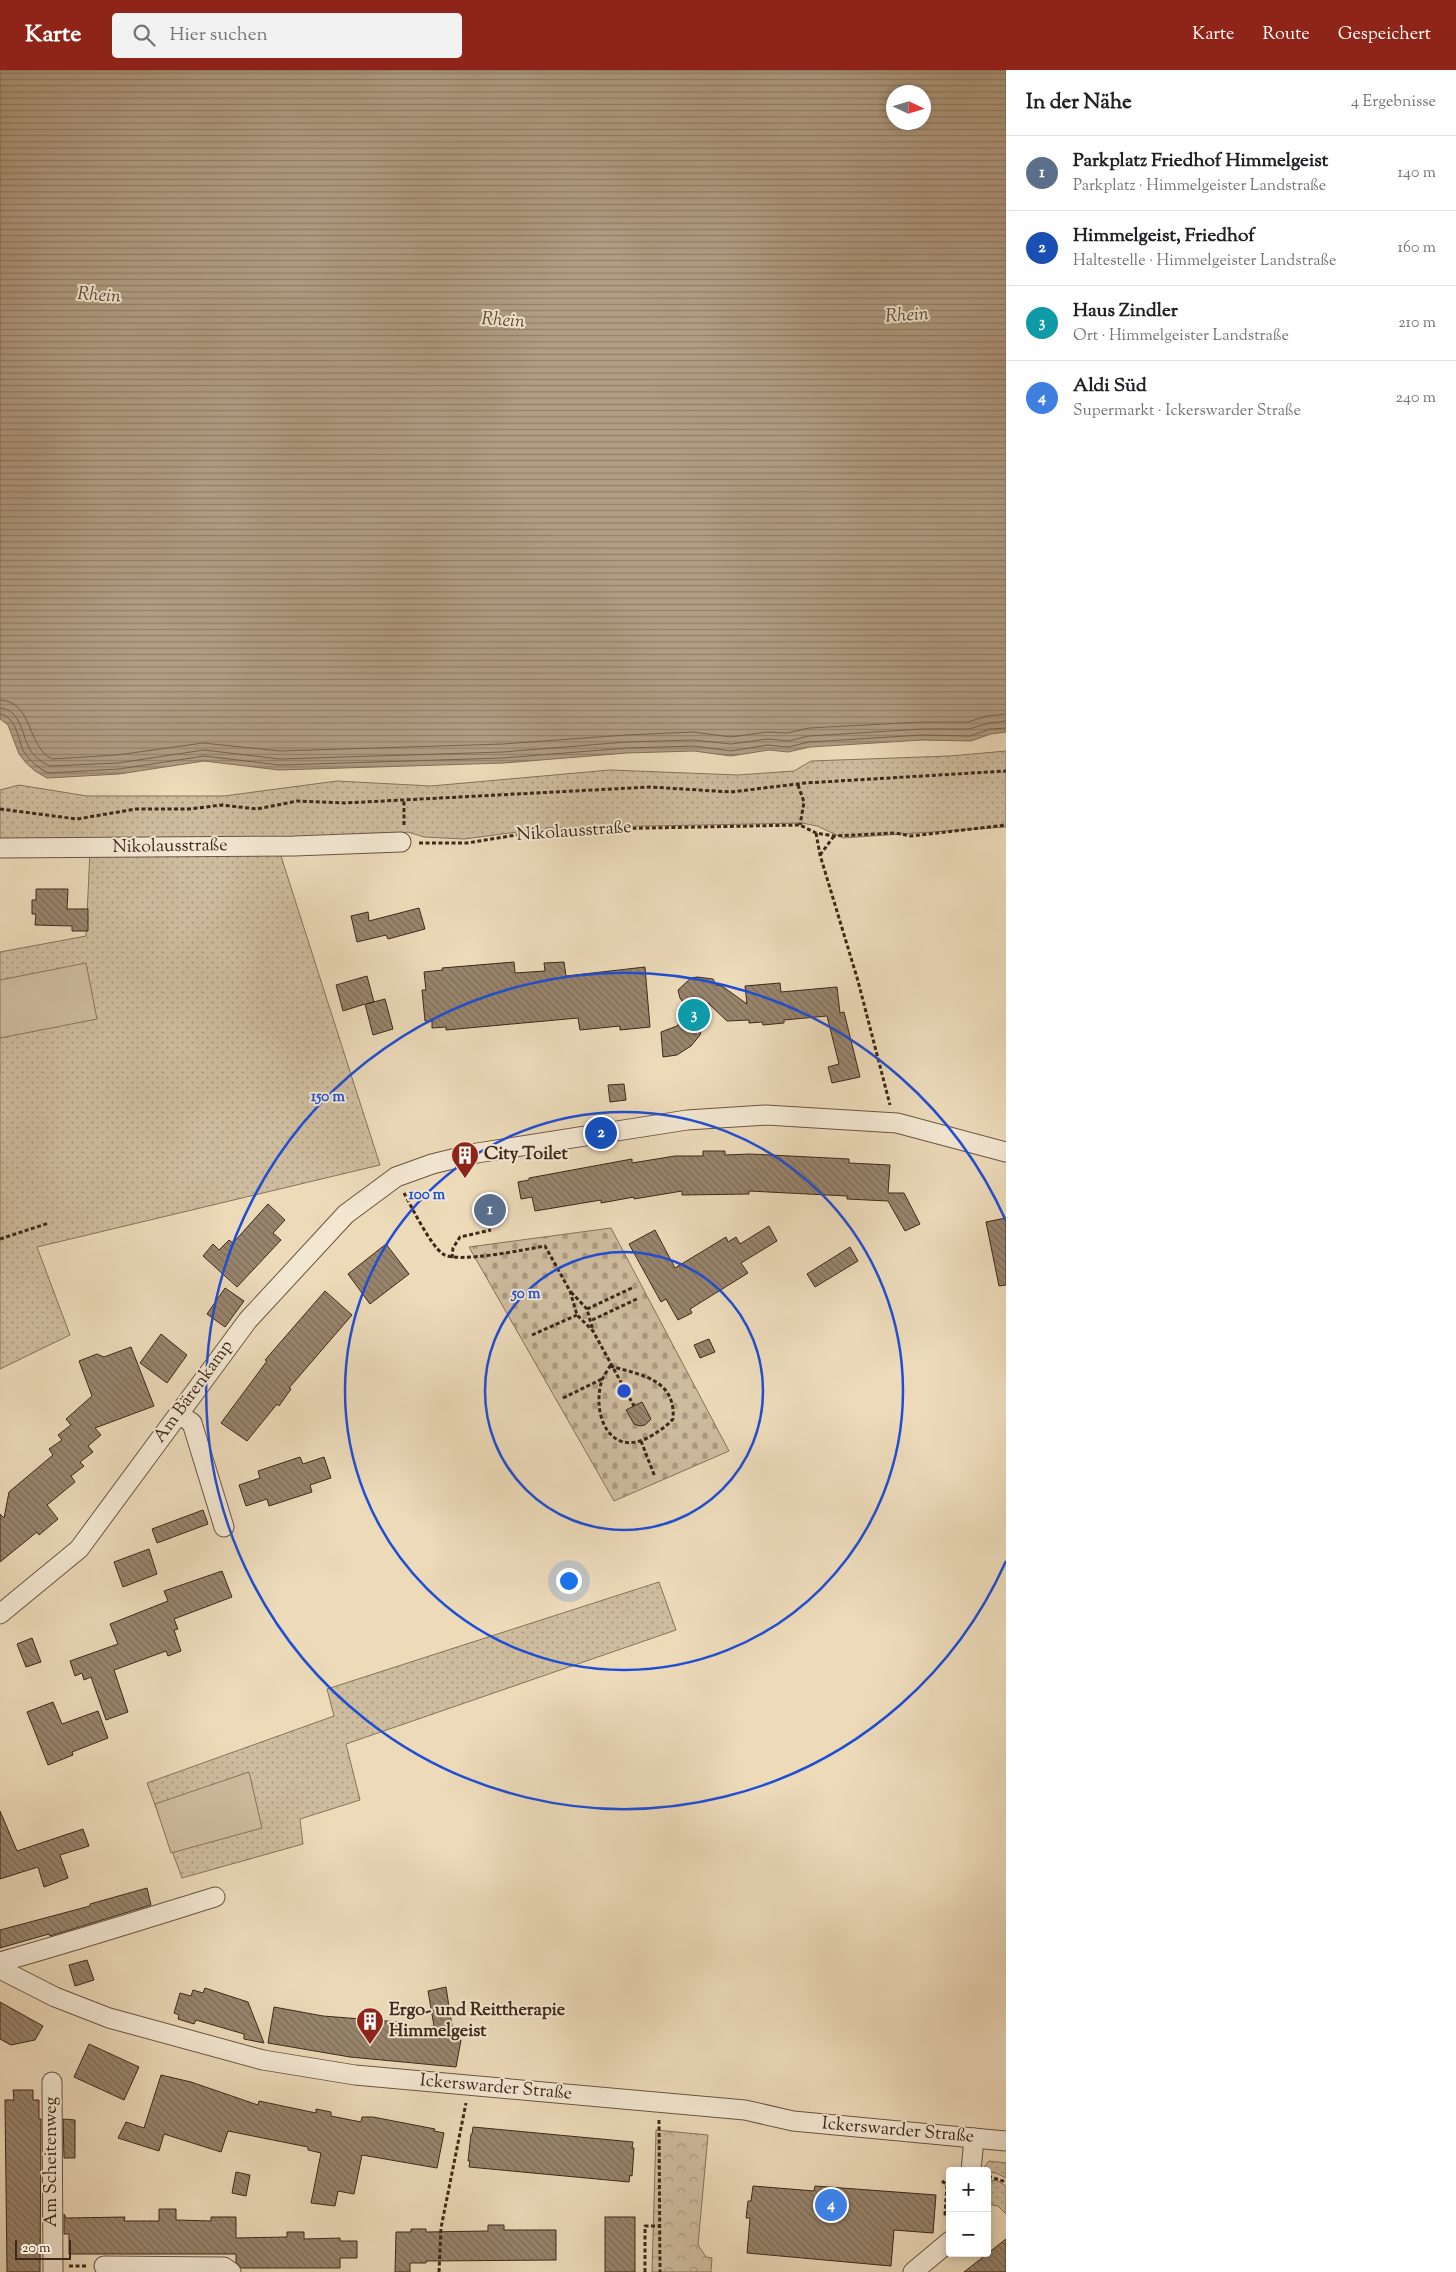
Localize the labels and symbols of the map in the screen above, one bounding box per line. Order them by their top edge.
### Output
north arrow [886,85,931,130]
water label: Rhein [76,281,122,311]
water label: Rhein [884,301,930,331]
water label: Rhein [480,306,526,336]
street label: Nikolausstraße [516,815,632,849]
street label: Nikolausstraße [112,833,228,861]
pin: 3 [678,996,710,1034]
text: 150 m [311,1087,345,1108]
pin: 2 [585,1114,617,1152]
building icon: City Toilet [450,1140,480,1179]
place label: City Toilet [484,1142,568,1168]
text: 100 m [409,1185,446,1206]
pin: 1 [474,1191,506,1229]
text: 50 m [511,1284,541,1305]
street label: Am Bärenkamp [148,1335,240,1449]
centre of rings [615,1382,633,1400]
your location [556,1568,582,1594]
place label: Ergo- und Reittherapie Himmelgeist [389,1998,566,2045]
building icon: Ergo- und Reittherapie Himmelgeist [355,2006,385,2045]
street label: Ickerswarder Straße [419,2068,573,2108]
street label: Am Scheitenweg [39,2096,65,2227]
street label: Ickerswarder Straße [821,2111,975,2151]
pin: 4 [815,2186,847,2224]
scale bar [15,2237,71,2260]

